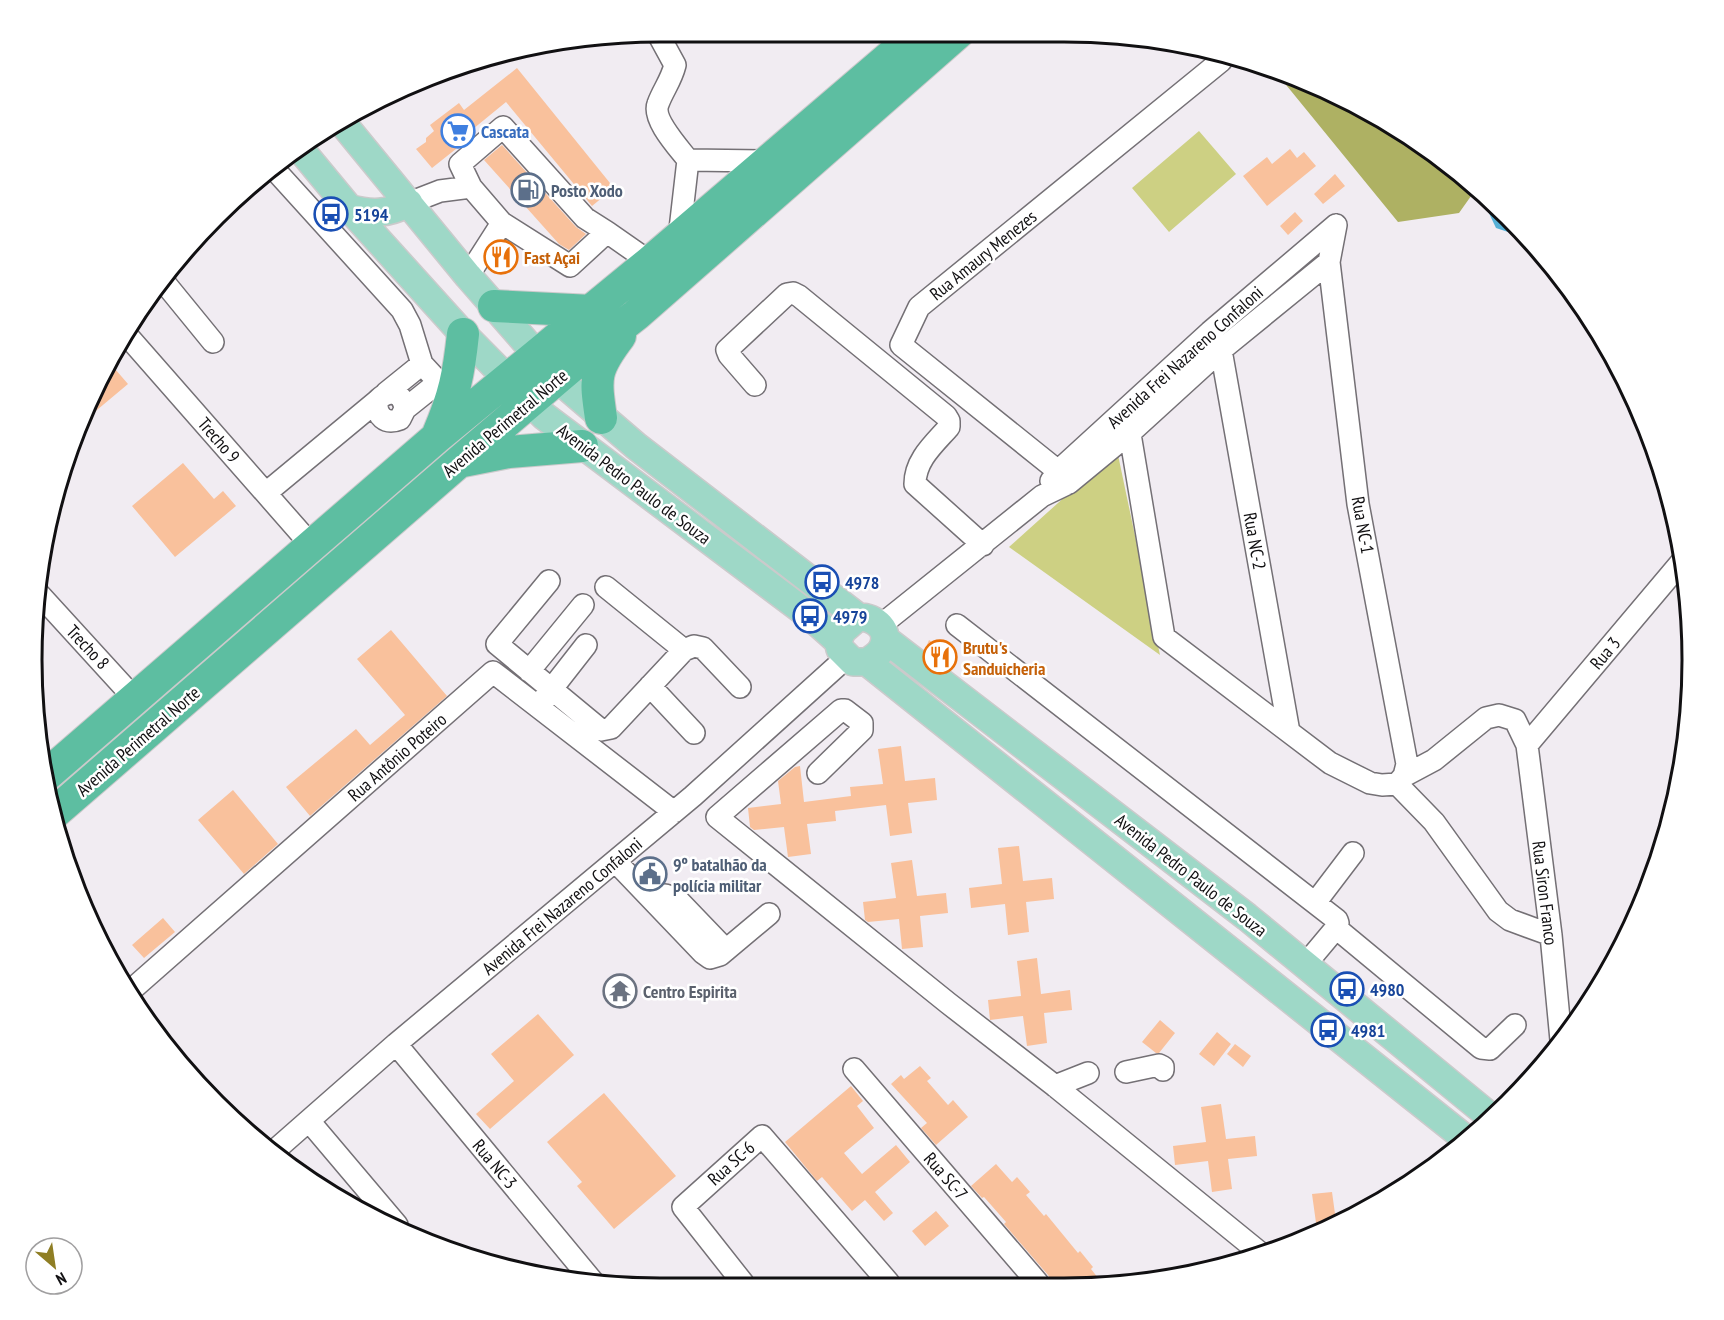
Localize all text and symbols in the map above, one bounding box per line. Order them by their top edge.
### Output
supermarket icon: Cascata [440,113,476,149]
place label: Cascata [481,120,529,143]
fuel station icon: Posto Xodo [510,172,546,208]
place label: Posto Xodo [551,179,623,202]
bus stop icon: 5194 [313,196,349,232]
place label: 5194 [354,203,389,226]
street label: Rua Amaury Menezes [925,205,1041,305]
restaurant icon: Fast Açai [483,239,519,275]
place label: Fast Açai [524,246,580,269]
street label: Avenida Frei Nazareno Confaloni [1102,281,1268,433]
street label: Avenida Perimetral Norte [438,364,572,482]
street label: Trecho 9 [193,413,245,467]
street label: Avenida Pedro Paulo de Souza [552,419,716,549]
street label: Rua NC-1 [1347,495,1379,555]
street label: Rua NC-2 [1239,511,1271,571]
bus stop icon: 4978 [804,564,840,600]
place label: 4978 [845,571,879,594]
bus stop icon: 4979 [792,598,828,634]
place label: 4979 [833,605,867,628]
street label: Trecho 8 [62,620,114,674]
street label: Rua 3 [1585,632,1625,674]
place label: Brutu's Sanduicheria [963,636,1045,680]
restaurant icon: Brutu's Sanduicheria [922,639,958,675]
street label: Avenida Perimetral Norte [72,681,204,801]
street label: Rua Antônio Poteiro [343,708,451,806]
street label: Avenida Pedro Paulo de Souza [1110,808,1272,942]
street label: Avenida Frei Nazareno Confaloni [477,832,647,980]
street label: Rua Siron Franco [1527,840,1563,947]
place label: 9º batalhão da polícia militar [673,853,767,897]
public building icon: 9º batalhão da polícia militar [632,856,668,892]
bus stop icon: 4980 [1329,971,1365,1007]
temple icon: Centro Espirita [602,973,638,1009]
place label: 4980 [1370,978,1404,1001]
place label: Centro Espirita [643,980,737,1003]
bus stop icon: 4981 [1310,1012,1346,1048]
place label: 4981 [1351,1019,1385,1042]
street label: Rua NC-3 [468,1135,522,1193]
street label: Rua SC-6 [703,1136,759,1190]
street label: Rua SC-7 [919,1147,973,1205]
north arrow [24,1236,84,1296]
text: N [53,1268,70,1290]

